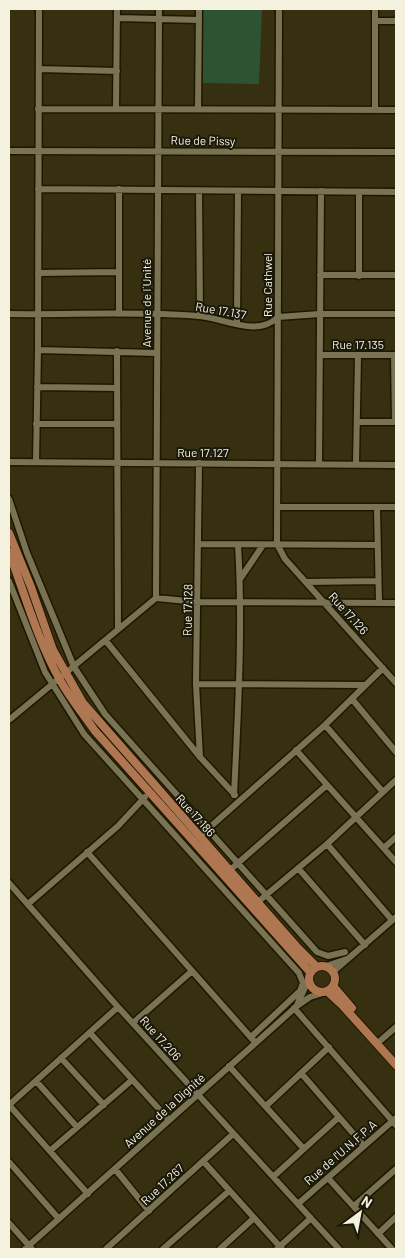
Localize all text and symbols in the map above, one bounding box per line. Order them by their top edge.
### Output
street label: Rue de Pissy [171,132,236,148]
street label: Rue Cathwel [260,253,274,317]
street label: Avenue de l´Unité [139,259,153,347]
street label: Rue 17.137 [195,299,248,321]
street label: Rue 17.135 [332,337,384,351]
street label: Rue 17.127 [177,445,229,459]
street label: Rue 17.128 [180,584,194,636]
street label: Rue 17.126 [326,589,372,637]
street label: Rue 17.186 [173,791,219,839]
street label: Rue 17.206 [138,1013,184,1063]
street label: Avenue de la Dignité [121,1070,207,1150]
street label: Rue de l'U.N.F.P.A [301,1117,379,1187]
street label: Rue 17.267 [138,1160,187,1207]
north arrow [335,1188,385,1238]
text: N [359,1192,376,1211]

